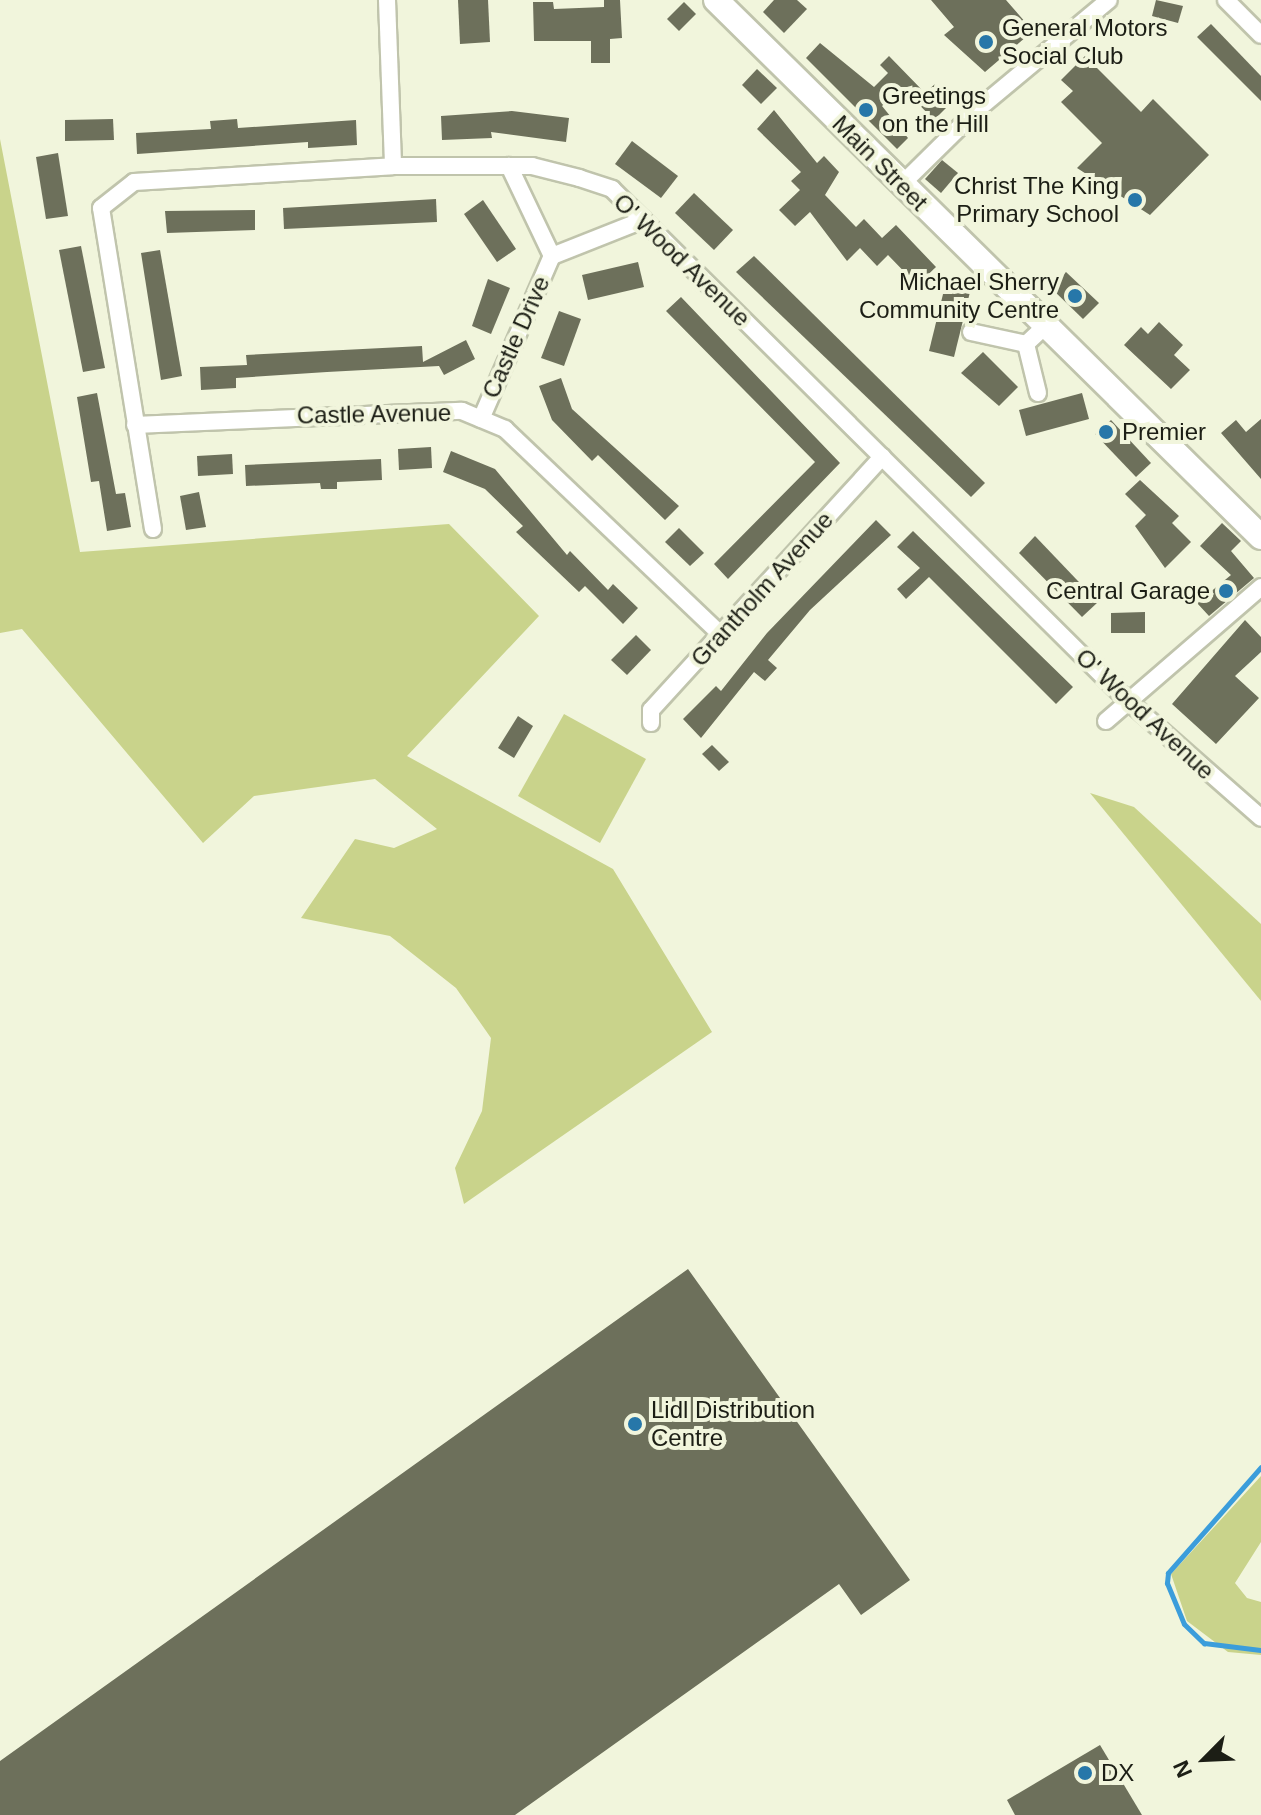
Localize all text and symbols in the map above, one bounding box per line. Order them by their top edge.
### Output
place label: General Motors Social Club [1002,14,1167,70]
marker: General Motors Social Club [977,33,995,51]
place label: Greetings on the Hill [882,82,989,138]
marker: Greetings on the Hill [857,101,875,119]
street label: Main Street [826,109,934,217]
place label: Christ The King Primary School [954,172,1119,228]
street label: O' Wood Avenue [607,187,757,333]
marker: Christ The King Primary School [1126,191,1144,209]
place label: Michael Sherry Community Centre [859,268,1059,324]
street label: Castle Drive [476,271,556,403]
marker: Michael Sherry Community Centre [1066,287,1084,305]
street label: Castle Avenue [296,398,452,430]
place label: Premier [1122,418,1206,446]
marker: Premier [1097,423,1115,441]
street label: Grantholm Avenue [684,505,840,673]
place label: Central Garage [1046,577,1210,605]
marker: Central Garage [1217,582,1235,600]
street label: O' Wood Avenue [1069,642,1221,786]
place label: Lidl Distribution Centre [651,1396,815,1452]
marker: Lidl Distribution Centre [626,1415,644,1433]
north arrow [1165,1719,1245,1799]
text: N [1168,1757,1197,1781]
place label: DX [1101,1759,1134,1787]
marker: DX [1076,1764,1094,1782]

